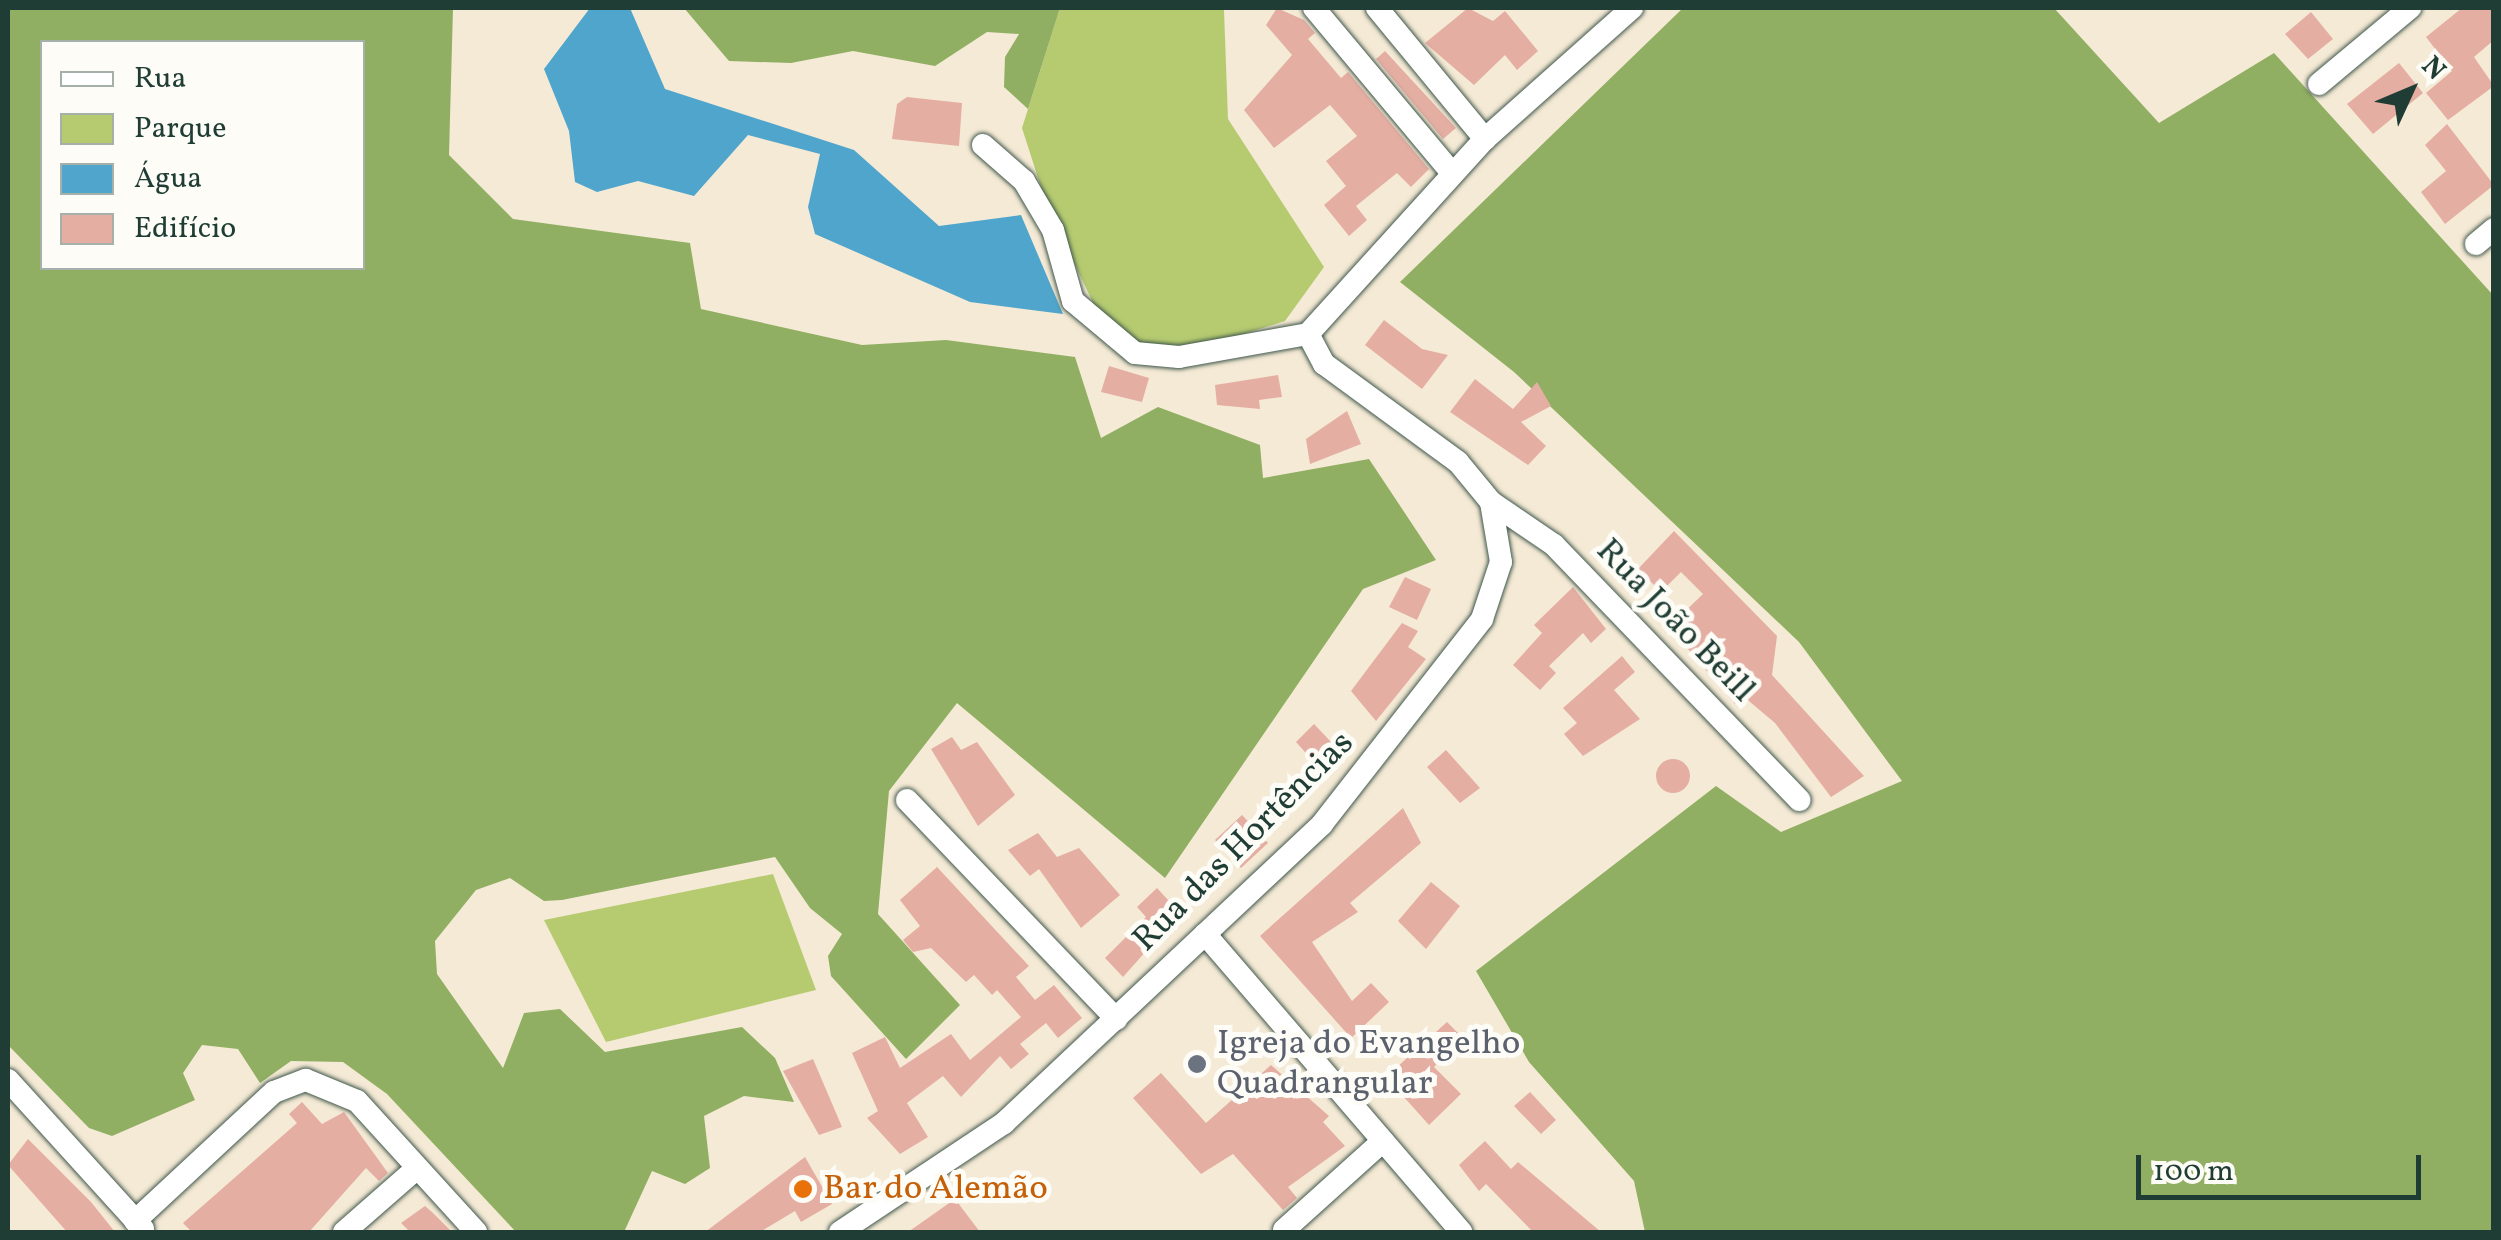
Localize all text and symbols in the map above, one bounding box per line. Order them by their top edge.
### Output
legend [40,40,365,270]
north arrow [2361,40,2461,140]
text: N [2412,48,2454,90]
text: Rua [134,58,186,100]
text: Parque [134,108,226,150]
text: Água [134,158,202,200]
text: Edifício [134,208,236,250]
street label: Rua João Beill [1587,530,1763,712]
street label: Rua das Hortências [1125,723,1363,961]
place label: Igreja do Evangelho Quadrangular [1217,1023,1520,1105]
marker: Igreja do Evangelho Quadrangular [1186,1053,1208,1075]
scale bar [2141,1135,2426,1197]
text: 100 m [2153,1151,2234,1193]
place label: Bar do Alemão [823,1168,1048,1210]
marker: Bar do Alemão [792,1178,814,1200]

